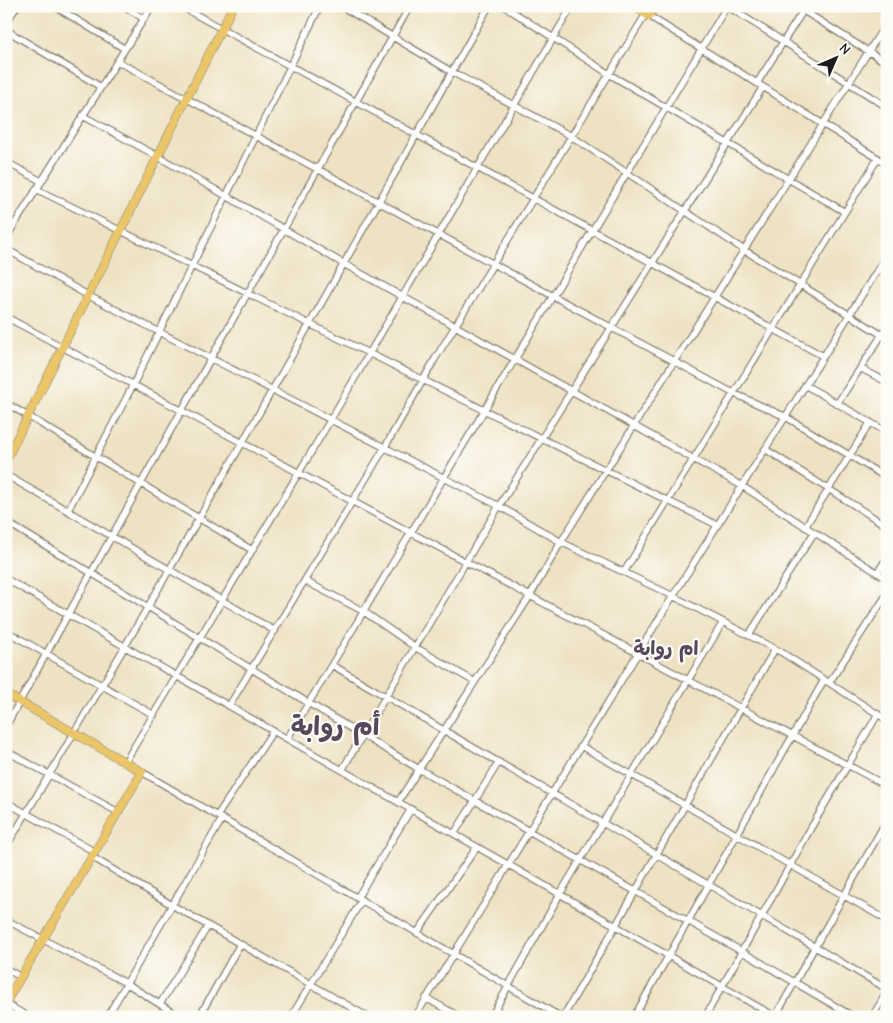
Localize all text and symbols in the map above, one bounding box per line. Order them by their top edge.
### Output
north arrow [810,32,860,82]
text: N [836,40,854,58]
district label: ام روابة [634,638,699,663]
district label: أم روابة [291,710,380,746]

